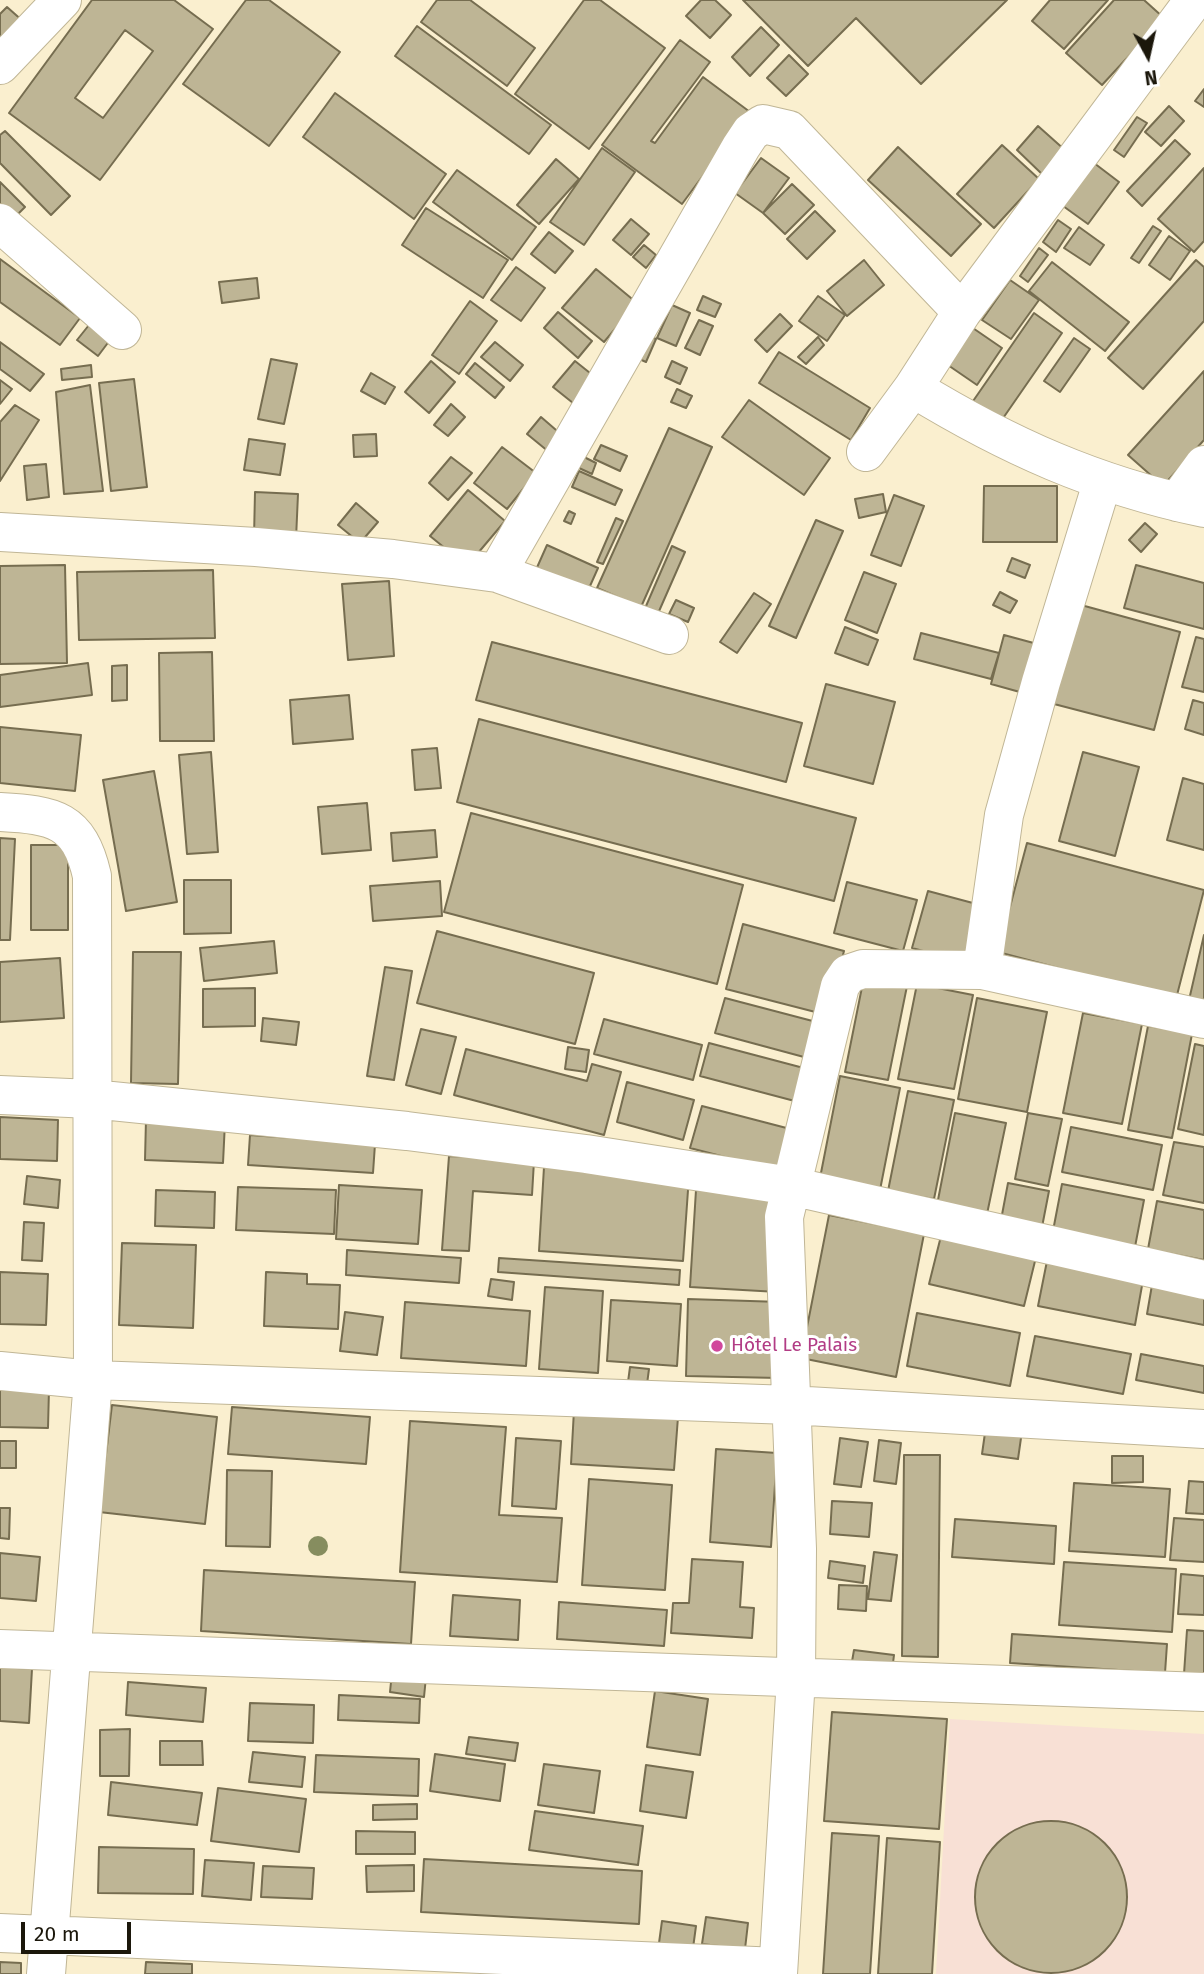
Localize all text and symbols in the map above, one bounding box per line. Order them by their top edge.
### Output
north arrow [1113,21,1183,91]
text: N [1143,65,1159,90]
place label: Hôtel Le Palais [731,1335,857,1357]
marker: Hôtel Le Palais [709,1338,725,1354]
scale bar [24,1908,135,1952]
text: 20 m [34,1921,80,1947]

